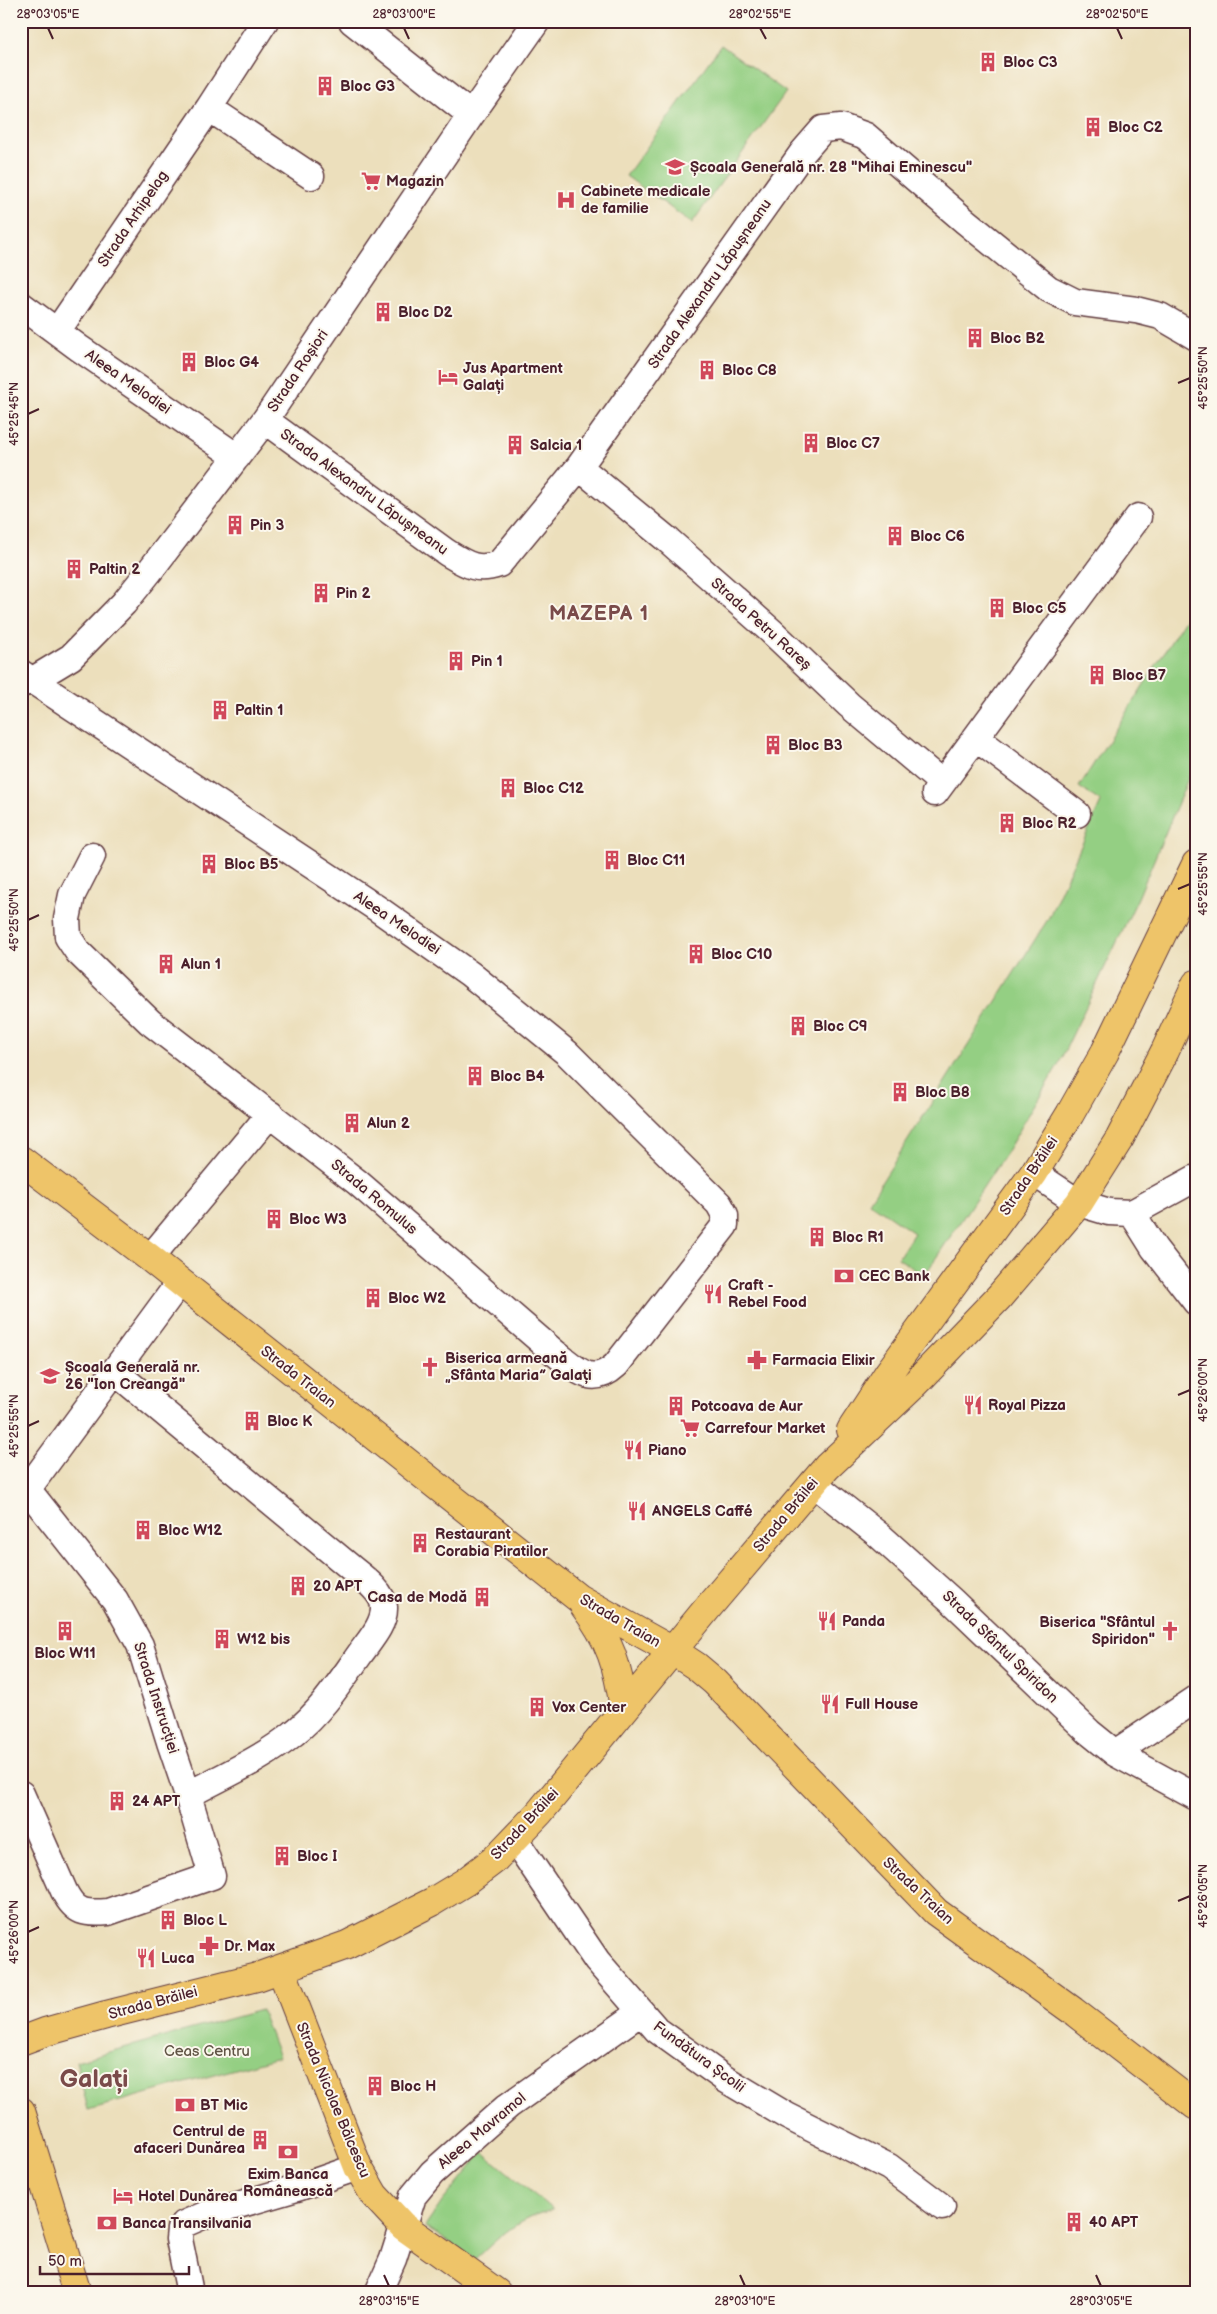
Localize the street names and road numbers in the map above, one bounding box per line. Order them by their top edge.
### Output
street label: Strada Arhipelag [94,167,172,271]
street label: Strada Alexandru Lăpușneanu [644,195,776,373]
street label: Strada Roșiori [263,326,333,416]
street label: Aleea Melodiei [81,345,175,419]
street label: Strada Alexandru Lăpușneanu [276,425,452,559]
street label: Strada Petru Rareș [707,574,816,675]
street label: Aleea Melodiei [350,887,444,959]
street label: Strada Brăilei [996,1133,1062,1219]
street label: Strada Romulus [327,1155,422,1239]
street label: Strada Traian [257,1342,339,1412]
street label: Strada Brăilei [749,1474,823,1556]
street label: Strada Sfântul Spiridon [938,1587,1062,1707]
street label: Strada Traian [576,1590,664,1652]
street label: Strada Instrucției [129,1640,183,1756]
street label: Strada Brăilei [487,1784,563,1864]
street label: Strada Traian [878,1853,958,1929]
street label: Strada Brăilei [106,1982,200,2024]
street label: Fundătura Școlii [649,2017,749,2097]
street label: Strada Nicolae Bălcescu [292,2019,374,2181]
street label: Aleea Mavramol [434,2089,530,2173]

